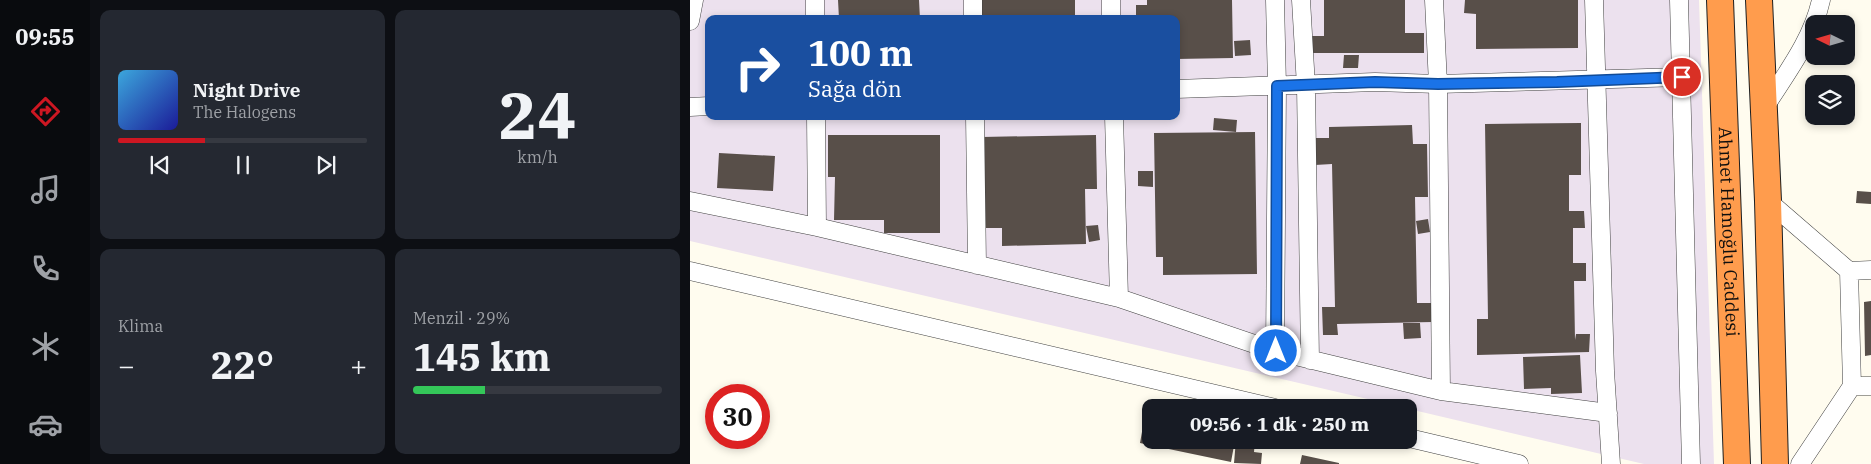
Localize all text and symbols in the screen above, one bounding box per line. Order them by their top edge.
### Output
north arrow [1805,15,1855,65]
map controls [1805,15,1855,125]
text: 09:55 [15,22,75,51]
text: 100 m [808,30,913,76]
icon: right [725,35,790,100]
pin [1661,56,1703,98]
icon: arrive [1668,63,1696,91]
text: 24 [498,72,577,157]
text: Sağa dön [808,74,902,103]
button: layers [1805,75,1855,125]
text: Night Drive [193,78,301,102]
icon: directions [28,94,63,129]
text: The Halogens [193,102,296,122]
street label: Ahmet Hamoğlu Caddesi [1714,126,1744,338]
text: km/h [517,147,558,167]
icon: previous [146,151,174,179]
icon: pause [229,151,257,179]
icon: next [312,151,340,179]
icon: music [28,172,63,207]
icon: phone [28,251,63,286]
text: Menzil · 29% [413,308,510,328]
text: Klima [118,316,163,336]
position arrow [1249,324,1301,376]
icon: climate [28,329,63,364]
text: 145 km [413,332,551,381]
text: 22° [211,340,274,389]
text: − [118,347,135,384]
text: + [350,347,367,384]
speed limit sign: 30 [705,384,770,449]
icon: car [28,407,63,442]
text: 09:56 · 1 dk · 250 m [1190,412,1369,436]

